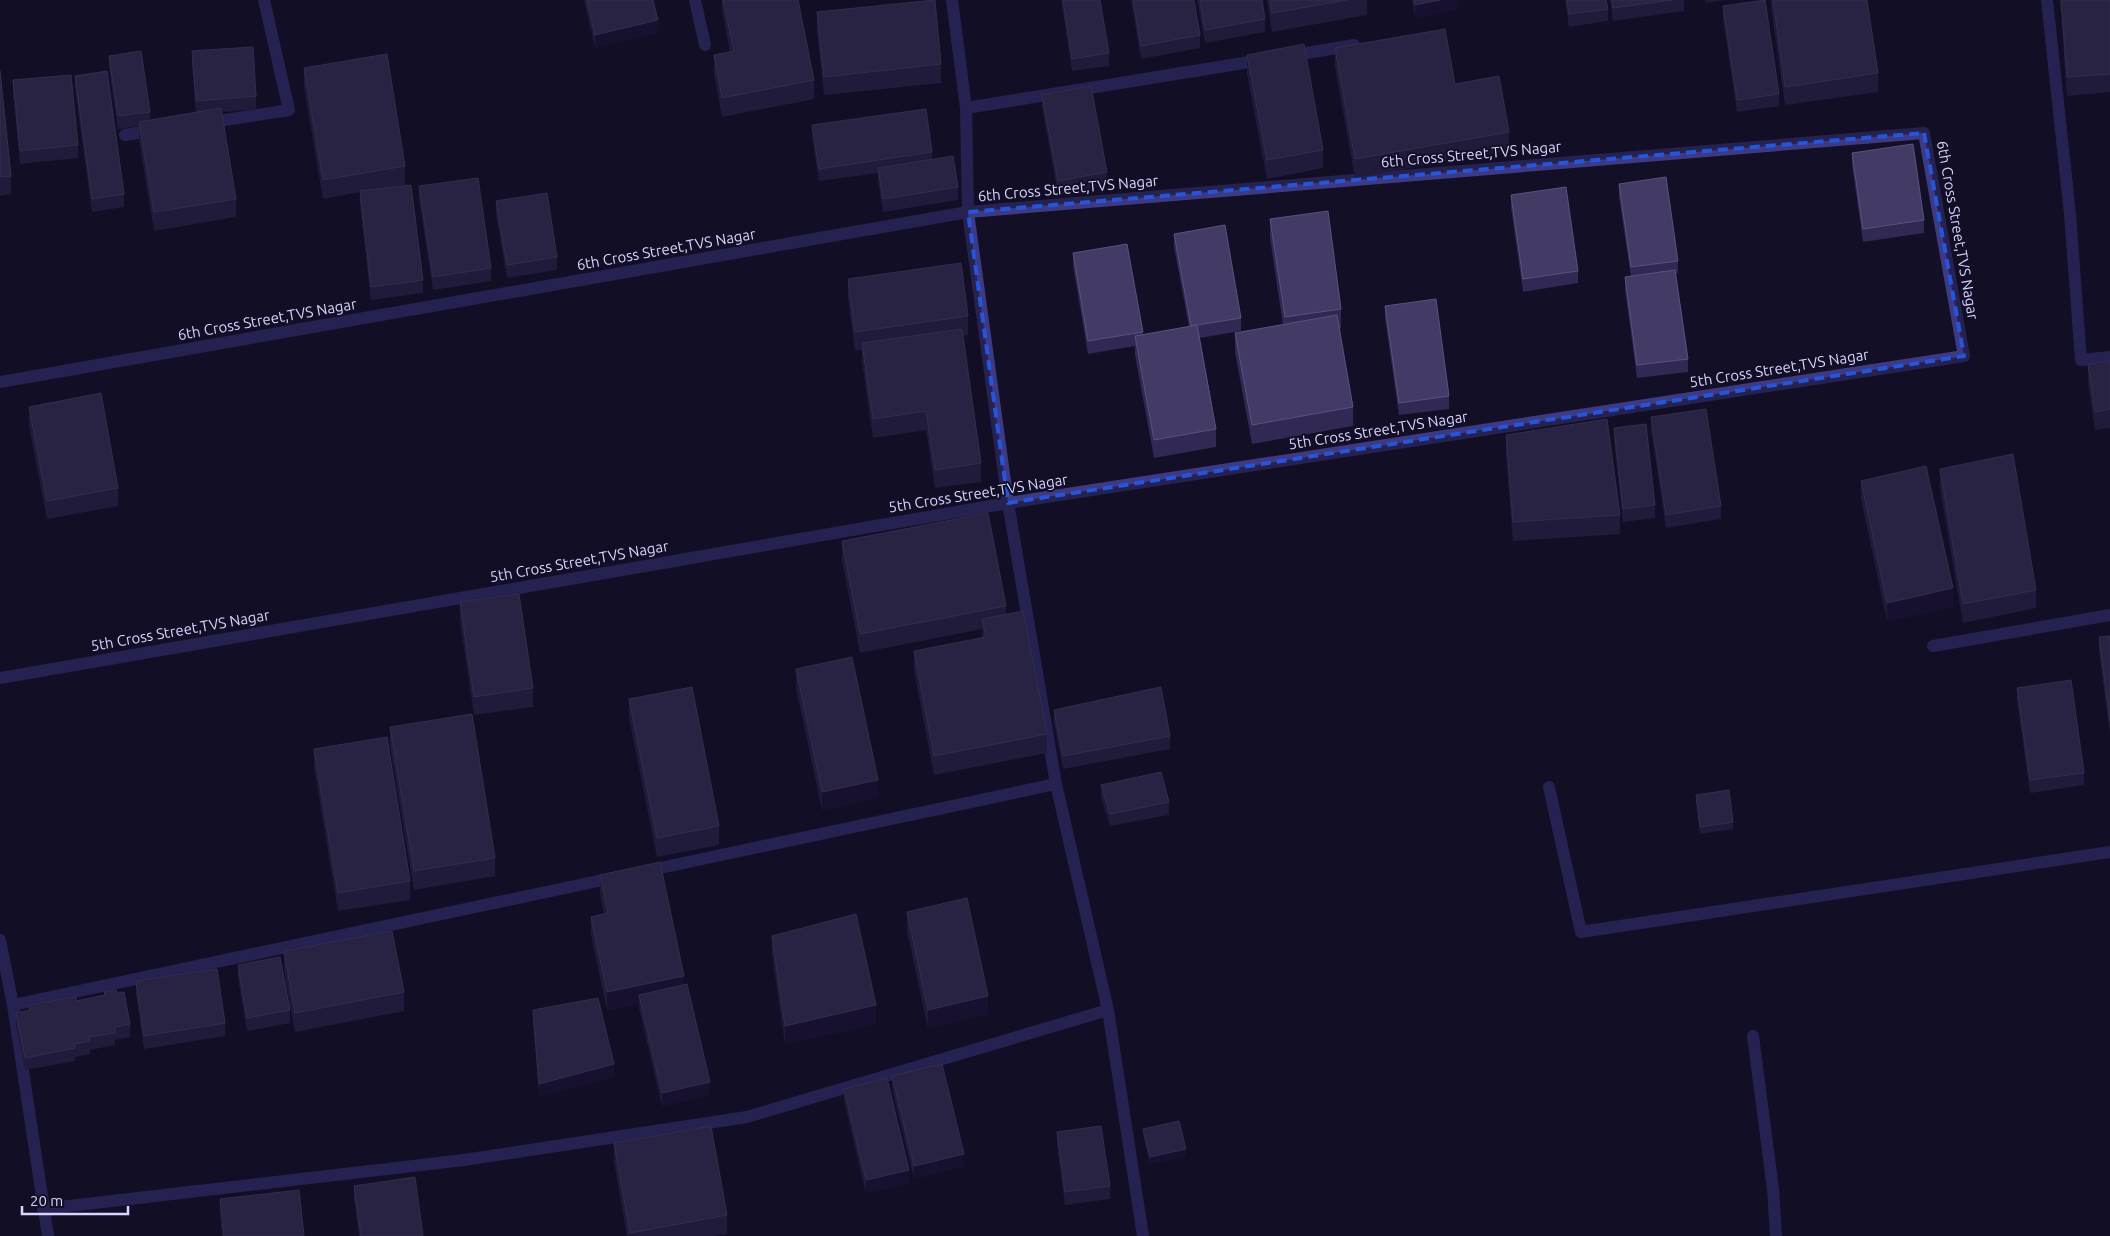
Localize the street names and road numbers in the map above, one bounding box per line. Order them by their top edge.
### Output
street label: 6th Cross Street,TVS Nagar [1380,138,1562,170]
street label: 6th Cross Street,TVS Nagar [1934,139,1982,321]
street label: 6th Cross Street,TVS Nagar [977,172,1159,204]
street label: 6th Cross Street,TVS Nagar [575,225,757,273]
street label: 6th Cross Street,TVS Nagar [176,295,358,343]
street label: 5th Cross Street,TVS Nagar [1688,345,1870,391]
street label: 5th Cross Street,TVS Nagar [1287,407,1469,453]
street label: 5th Cross Street,TVS Nagar [887,470,1069,516]
street label: 5th Cross Street,TVS Nagar [488,537,670,585]
street label: 5th Cross Street,TVS Nagar [89,606,271,654]

